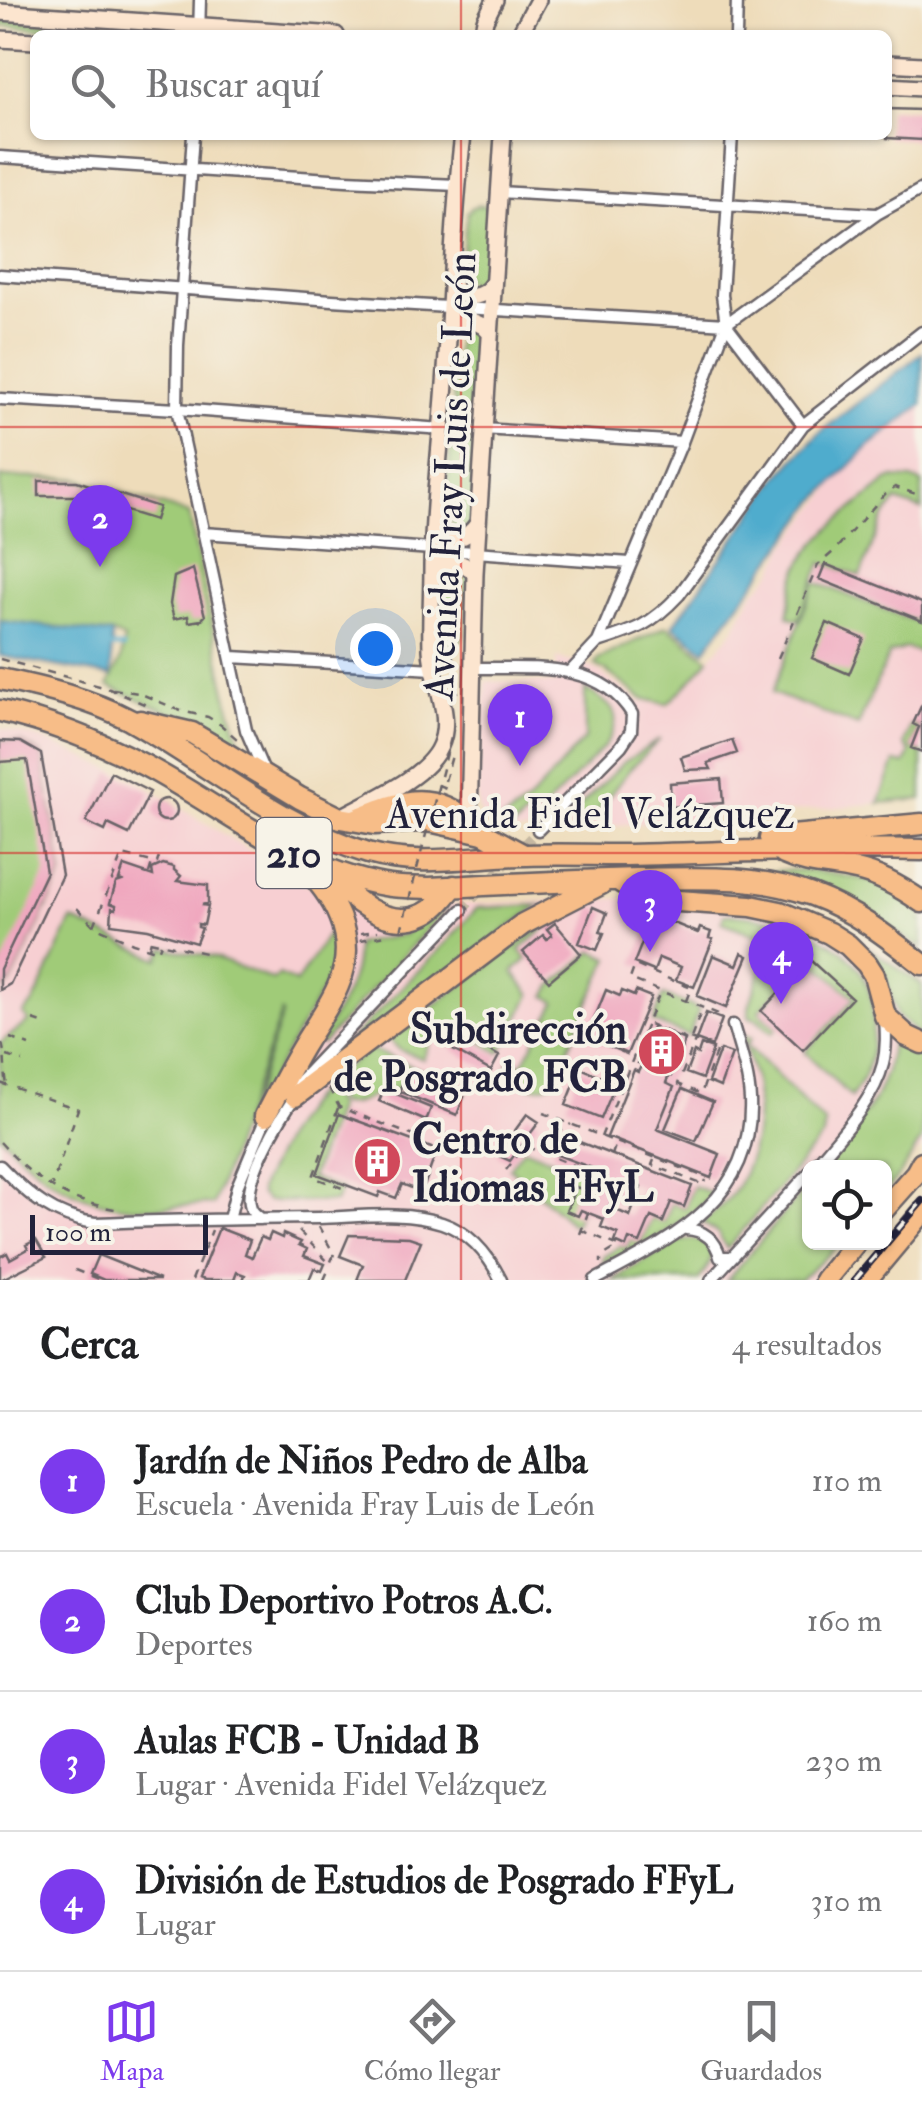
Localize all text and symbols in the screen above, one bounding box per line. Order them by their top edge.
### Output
search box [30,30,892,140]
icon: search [65,58,120,113]
text: Buscar aquí [145,61,321,109]
street label: Avenida Fray Luis de León [413,251,489,703]
pin: 2 [68,484,132,567]
your location [350,623,401,674]
pin: 1 [488,684,552,766]
street label: Avenida Fidel Velázquez [385,789,794,841]
road number: 210 [256,818,332,888]
pin: 3 [618,870,682,952]
pin: 4 [748,922,814,1004]
place label: Subdirección de Posgrado FCB [334,1004,627,1104]
building icon: Subdirección de Posgrado FCB [636,1026,688,1078]
place label: Centro de Idiomas FFyL [412,1114,654,1215]
building icon: Centro de Idiomas FFyL [351,1136,403,1188]
map controls [802,1160,892,1250]
button: locate [802,1160,892,1250]
scale bar [30,1210,208,1254]
text: 100 m [45,1215,111,1250]
text: Cerca [40,1319,138,1371]
text: 4 resultados [732,1325,882,1365]
text: Jardín de Niños Pedro de Alba [135,1437,587,1485]
text: 1 [67,1461,78,1501]
text: 110 m [811,1461,882,1501]
text: Escuela · Avenida Fray Luis de León [135,1485,595,1525]
text: Club Deportivo Potros A.C. [135,1577,552,1625]
text: 2 [64,1601,81,1641]
text: 160 m [807,1601,882,1641]
text: Deportes [135,1625,253,1665]
text: Aulas FCB - Unidad B [135,1717,480,1765]
text: 3 [66,1741,79,1781]
text: 230 m [806,1741,882,1781]
text: Lugar · Avenida Fidel Velázquez [135,1765,547,1805]
text: División de Estudios de Posgrado FFyL [135,1857,733,1905]
text: 4 [64,1881,81,1921]
text: 310 m [811,1881,882,1921]
text: Lugar [135,1905,216,1945]
tab: Mapa [100,1994,164,2089]
tab: Cómo llegar [364,1994,500,2089]
tab: Guardados [700,1994,822,2089]

